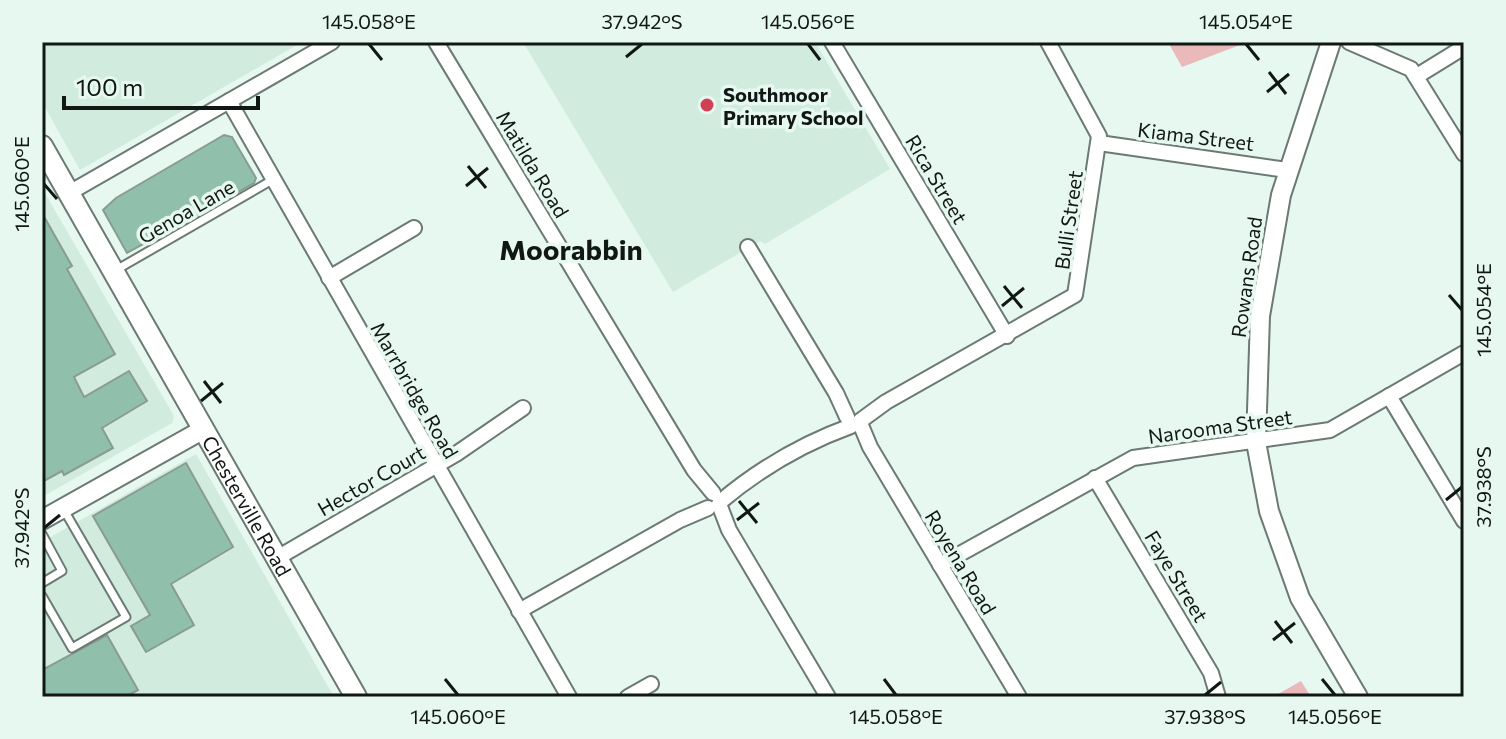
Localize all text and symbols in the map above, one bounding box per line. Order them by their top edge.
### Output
text: 145.058°E [322,9,416,33]
text: 37.942°S [601,9,683,33]
text: 145.056°E [761,9,855,33]
text: 145.054°E [1199,9,1293,33]
scale bar [64,60,258,110]
text: 100 m [76,72,143,101]
place label: Southmoor Primary School [723,82,863,129]
marker: Southmoor Primary School [698,96,716,114]
street label: Matilda Road [492,106,574,222]
street label: Kiama Street [1136,117,1256,155]
street label: Rica Street [901,130,973,228]
text: 145.060°E [9,136,33,232]
street label: Bulli Street [1049,169,1087,271]
street label: Genoa Lane [134,174,238,248]
street label: Rowans Road [1226,215,1266,339]
district label: Moorabbin [499,232,643,266]
text: 145.054°E [1471,263,1495,357]
street label: Marrbridge Road [366,317,464,463]
street label: Narooma Street [1146,404,1294,448]
street label: Chesterville Road [197,431,297,580]
street label: Hector Court [313,440,429,520]
text: 37.938°S [1471,446,1495,528]
text: 37.942°S [9,487,33,569]
street label: Royena Road [920,506,1002,618]
street label: Faye Street [1140,526,1214,626]
text: 145.060°E [410,704,506,728]
text: 145.058°E [849,704,943,728]
text: 37.938°S [1164,704,1246,728]
text: 145.056°E [1288,704,1382,728]

